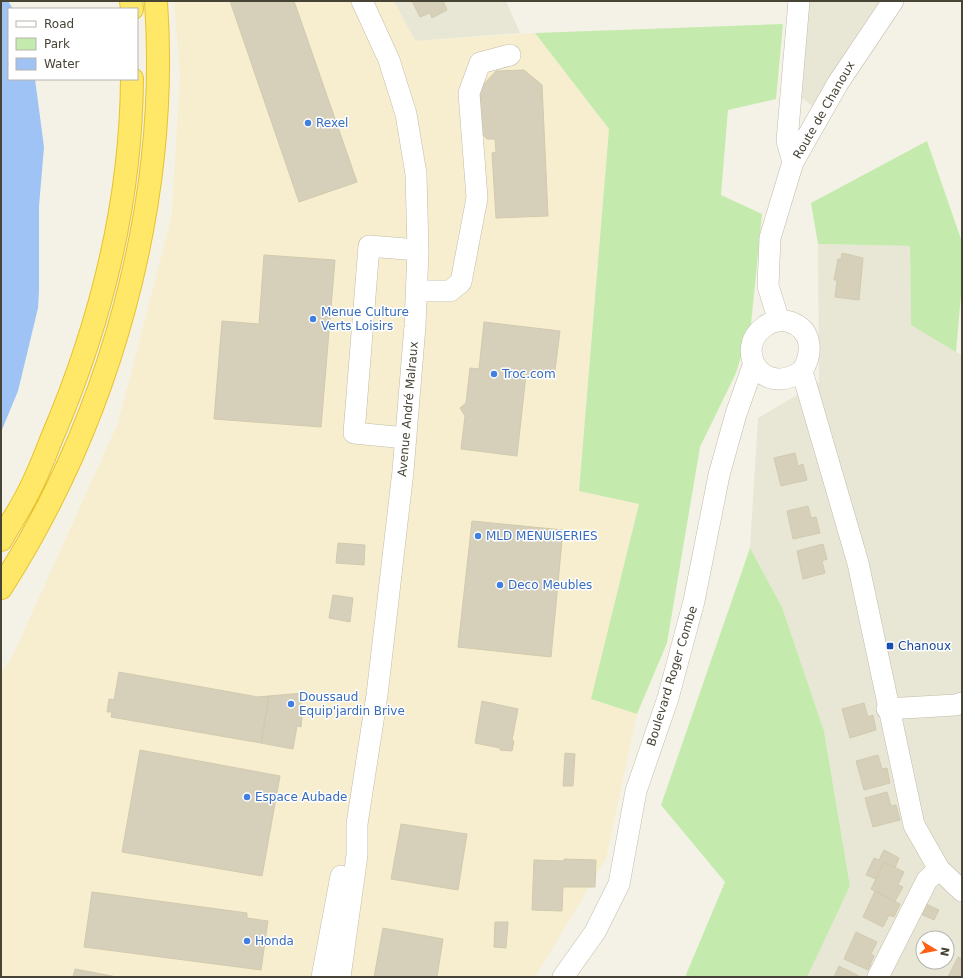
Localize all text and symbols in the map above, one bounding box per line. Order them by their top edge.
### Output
legend [8,8,138,80]
text: Road [44,17,74,31]
text: Park [44,37,70,51]
text: Water [44,57,80,71]
street label: Route de Chanoux [790,59,858,161]
place label: Rexel [316,116,348,130]
marker: Rexel [303,118,313,128]
place label: Menue Culture Verts Loisirs [321,305,409,333]
marker: Menue Culture Verts Loisirs [308,314,318,324]
street label: Avenue André Malraux [395,341,421,477]
place label: Troc.com [501,367,556,381]
marker: Troc.com [489,369,499,379]
place label: MLD MENUISERIES [486,529,598,543]
marker: MLD MENUISERIES [473,531,483,541]
place label: Deco Meubles [508,578,592,592]
marker: Deco Meubles [495,580,505,590]
street label: Boulevard Roger Combe [644,604,700,748]
place label: Chanoux [898,639,951,653]
marker: Chanoux [885,641,895,651]
place label: Doussaud Equip'jardin Brive [299,690,405,718]
marker: Doussaud Equip'jardin Brive [286,699,296,709]
place label: Espace Aubade [255,790,347,804]
marker: Espace Aubade [242,792,252,802]
north arrow [915,930,955,970]
place label: Honda [255,934,294,948]
marker: Honda [242,936,252,946]
text: N [937,946,952,957]

